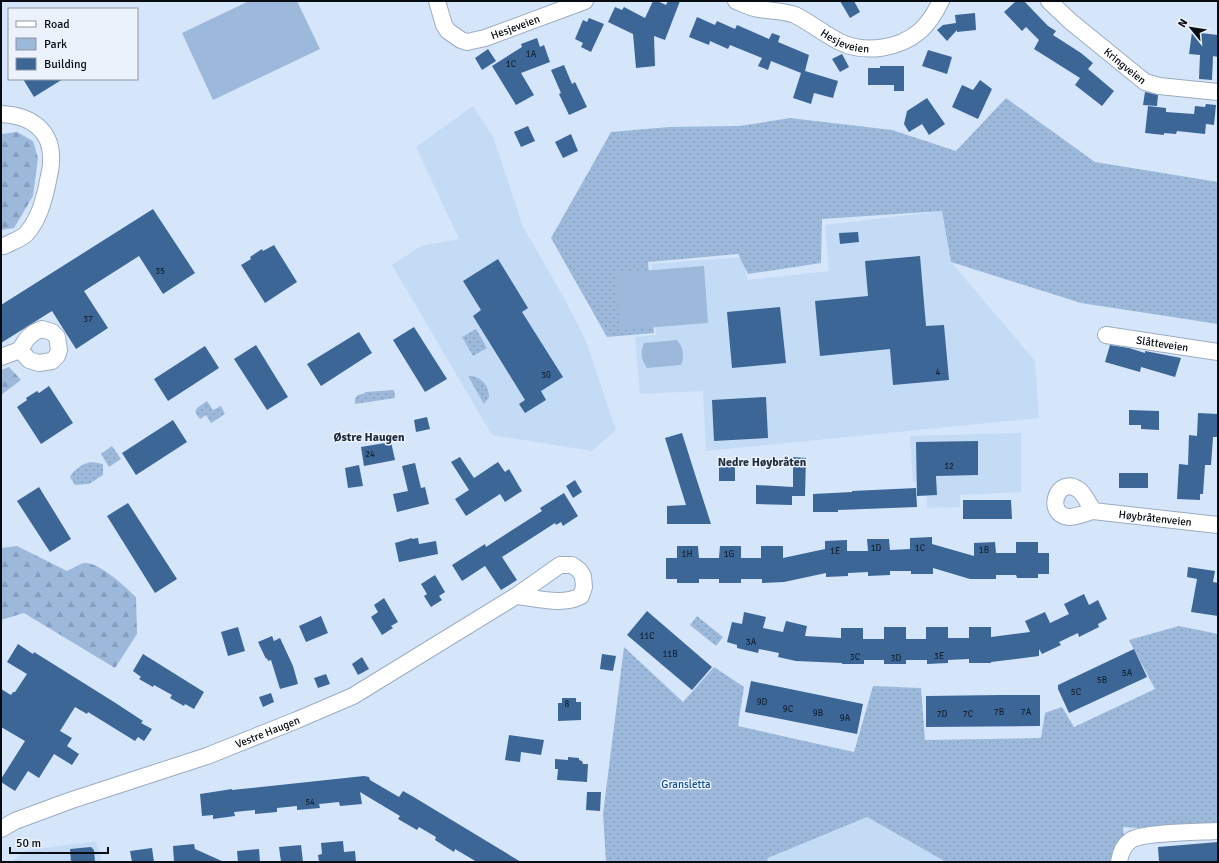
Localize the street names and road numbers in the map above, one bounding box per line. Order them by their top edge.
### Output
street label: Hesjeveien [489,12,541,42]
street label: Hesjeveien [818,26,869,55]
street label: Kringveien [1101,45,1149,87]
street label: Slåtteveien [1135,333,1189,354]
street label: Høybråtenveien [1118,507,1193,529]
street label: Vestre Haugen [233,713,302,750]

